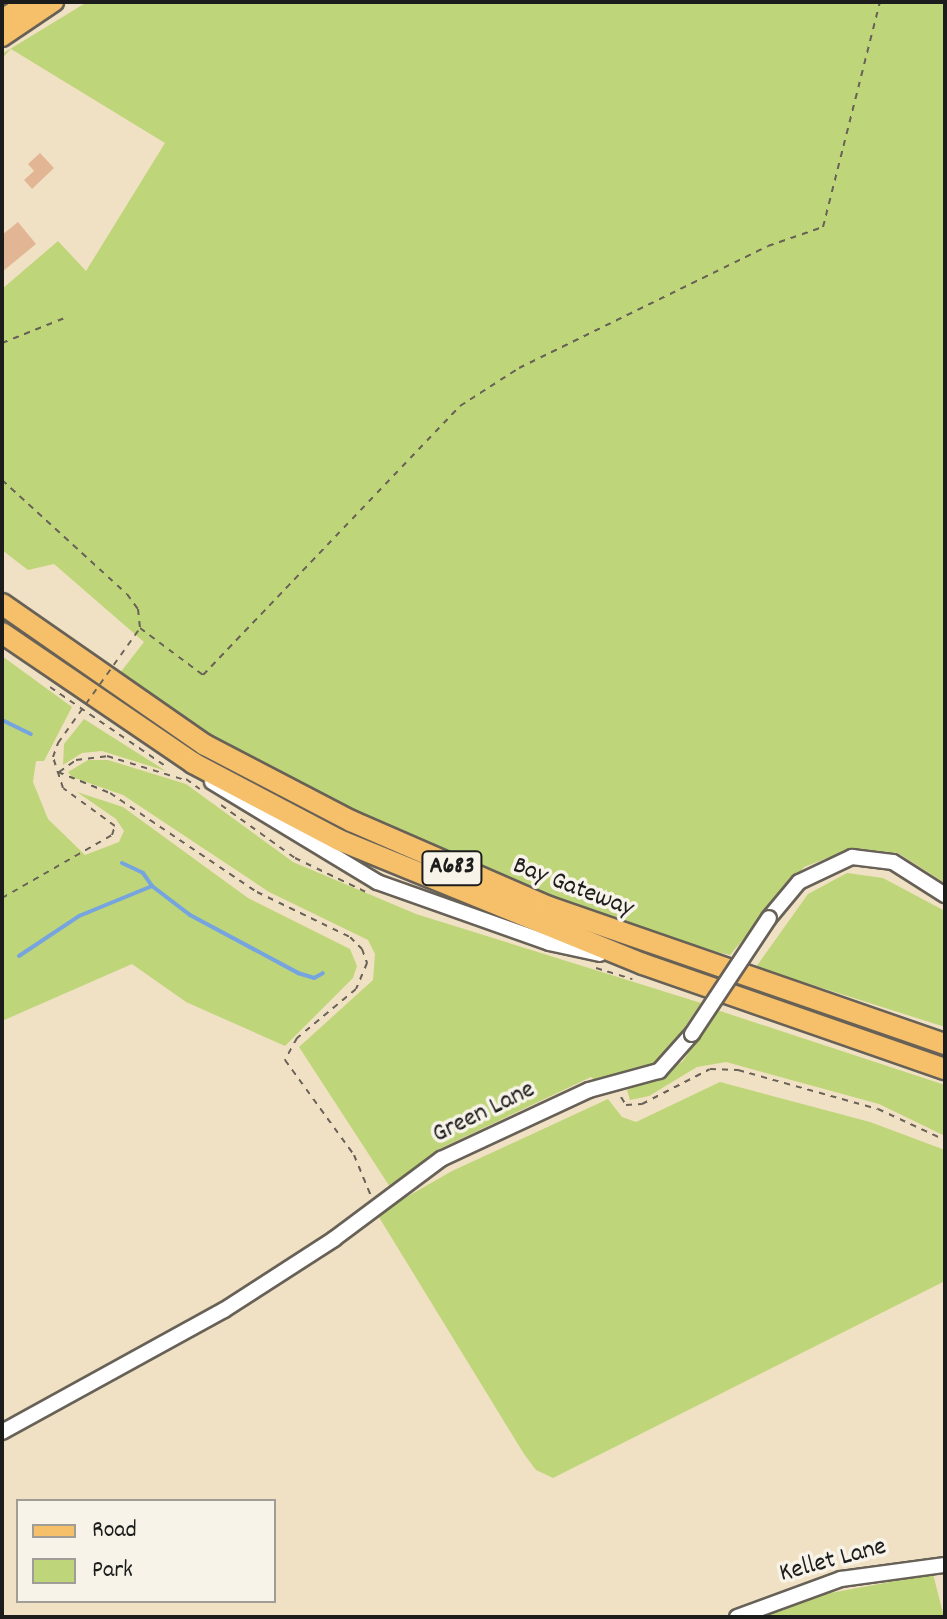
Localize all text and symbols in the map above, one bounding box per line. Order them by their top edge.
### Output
road number: A683 [420,848,484,888]
street label: Bay Gateway [508,851,638,925]
street label: Green Lane [428,1075,540,1151]
legend [16,1499,276,1603]
text: Road [92,1514,137,1548]
street label: Kellet Lane [776,1532,890,1590]
text: Park [92,1554,133,1588]

